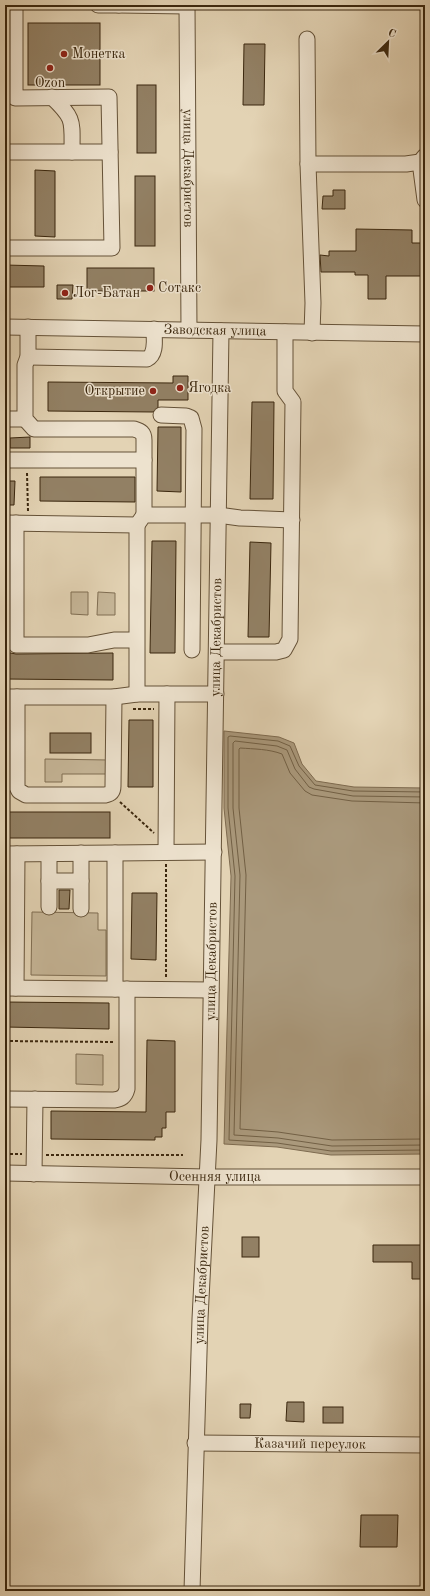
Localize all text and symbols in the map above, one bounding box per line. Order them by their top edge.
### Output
north arrow [368,22,408,62]
text: С [386,28,397,41]
place label: Монетка [72,47,125,61]
marker: Монетка [59,49,69,59]
marker: Ozon [45,63,55,73]
place label: Ozon [35,76,66,90]
street label: улица Декабристов [181,109,195,228]
place label: Сотакс [158,281,201,295]
marker: Сотакс [145,283,155,293]
place label: Лог-Батан [73,286,140,300]
marker: Лог-Батан [60,288,70,298]
street label: Заводская улица [163,323,267,338]
place label: Ягодка [188,381,231,395]
marker: Ягодка [175,383,185,393]
place label: Открытие [84,384,145,398]
marker: Открытие [148,386,158,396]
street label: улица Декабристов [209,578,224,697]
street label: улица Декабристов [204,902,220,1021]
street label: Осенняя улица [169,1169,261,1184]
street label: улица Декабристов [192,1225,212,1345]
street label: Казачий переулок [254,1437,366,1451]

